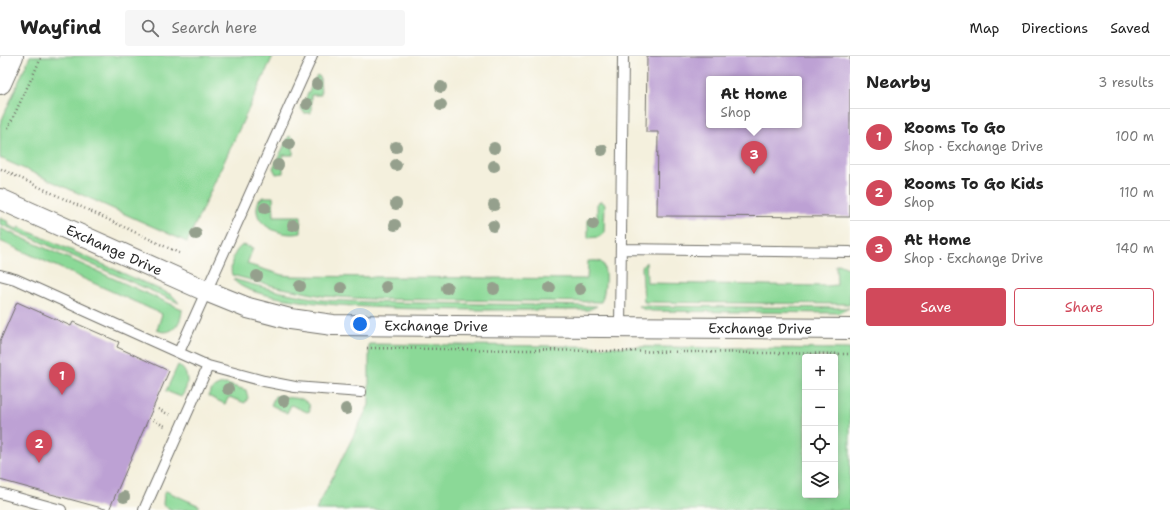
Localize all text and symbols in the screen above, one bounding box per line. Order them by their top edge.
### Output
search box [125,10,405,46]
text: Wayfind [20,15,101,40]
icon: search [139,17,161,39]
text: Search here [171,18,257,38]
text: Map [970,19,1000,37]
text: Directions [1022,19,1088,37]
text: Saved [1110,19,1150,37]
text: Nearby [866,71,931,93]
text: 3 results [1098,74,1154,91]
popup [706,76,802,128]
text: At Home [720,84,788,104]
text: Shop [720,104,751,121]
text: Rooms To Go [904,118,1005,138]
text: 1 [876,128,882,145]
text: 100 m [1115,128,1154,145]
text: Shop · Exchange Drive [904,138,1043,155]
pin: 3 [741,141,767,174]
text: Rooms To Go Kids [904,174,1044,194]
text: 2 [874,184,884,201]
text: 110 m [1119,184,1154,201]
text: Shop [904,194,934,211]
street label: Exchange Drive [63,221,165,279]
text: At Home [904,230,971,250]
text: 3 [874,240,884,257]
text: 140 m [1115,240,1154,257]
text: Shop · Exchange Drive [904,250,1043,267]
button: Save [866,288,1006,326]
button: Share [1014,288,1154,326]
your location [350,314,370,334]
street label: Exchange Drive [384,316,488,335]
street label: Exchange Drive [708,319,812,338]
map controls [802,354,838,498]
button: + [802,354,838,390]
pin: 1 [49,362,75,395]
button: − [802,390,838,426]
button: locate [802,426,838,462]
pin: 2 [26,430,52,463]
button: layers [802,462,838,498]

